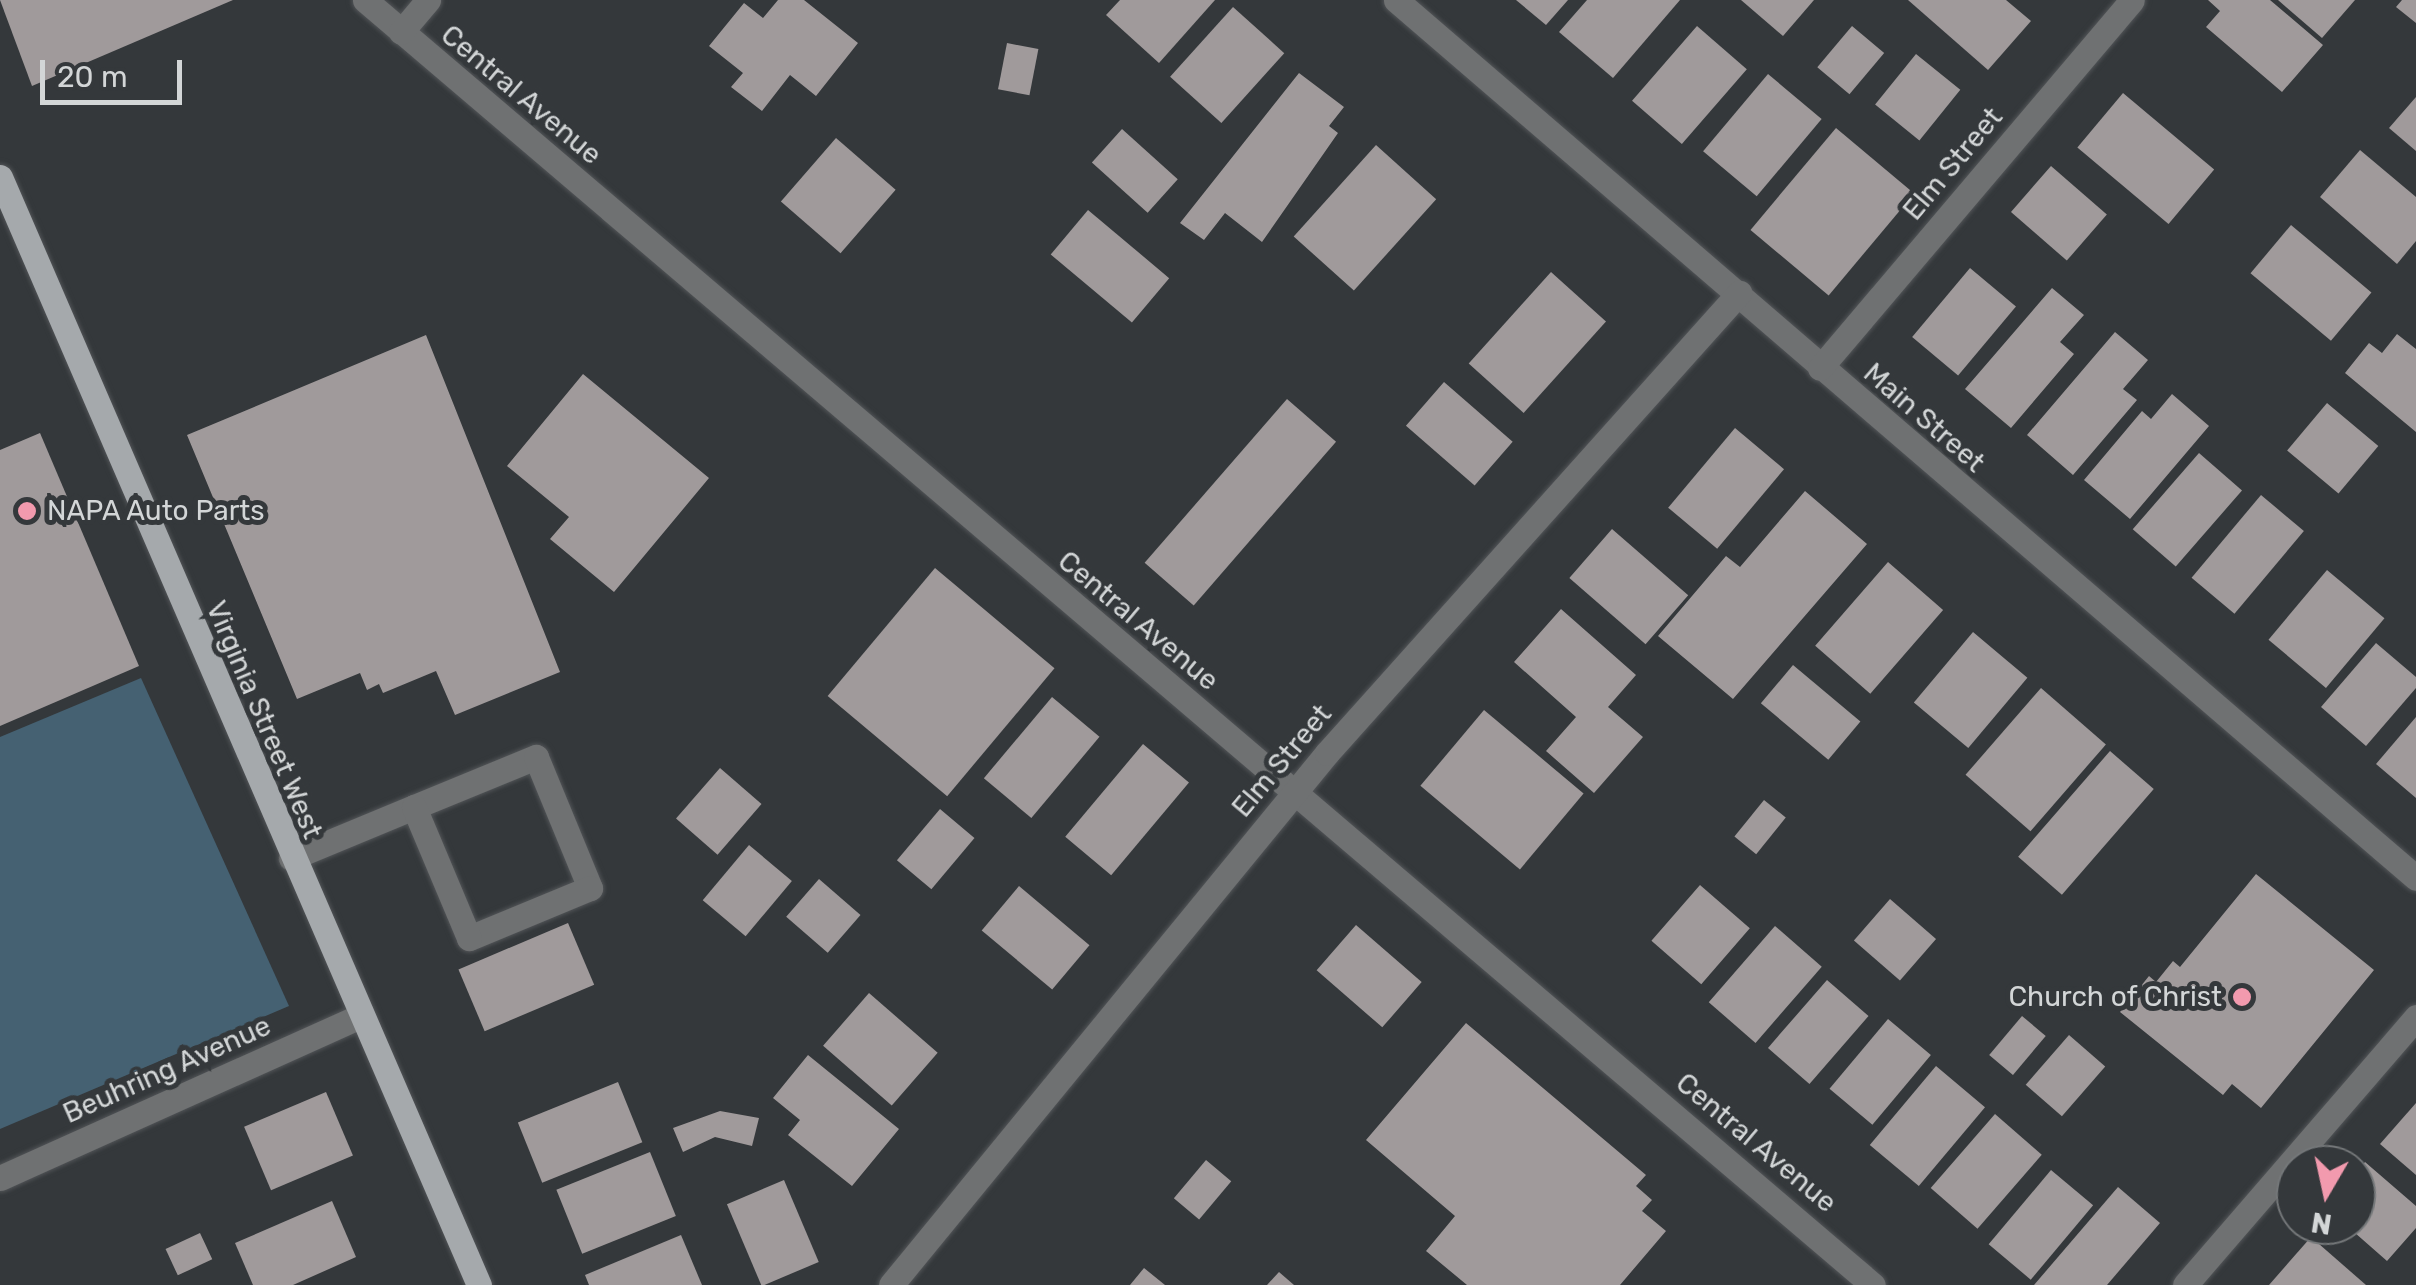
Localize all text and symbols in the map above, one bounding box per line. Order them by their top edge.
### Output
street label: Central Avenue [434,18,608,172]
scale bar [45,40,188,102]
text: 20 m [57,59,128,95]
street label: Elm Street [1896,101,2010,227]
street label: Main Street [1857,356,1991,480]
place label: NAPA Auto Parts [47,494,266,528]
marker: NAPA Auto Parts [16,500,38,522]
street label: Central Avenue [1051,544,1225,698]
street label: Virginia Street West [199,596,329,844]
street label: Elm Street [1225,698,1339,824]
place label: Church of Christ [2008,980,2222,1014]
marker: Church of Christ [2231,986,2253,1008]
street label: Beuhring Avenue [58,1009,276,1131]
street label: Central Avenue [1669,1066,1843,1220]
north arrow [2276,1145,2376,1245]
text: N [2309,1205,2334,1241]

